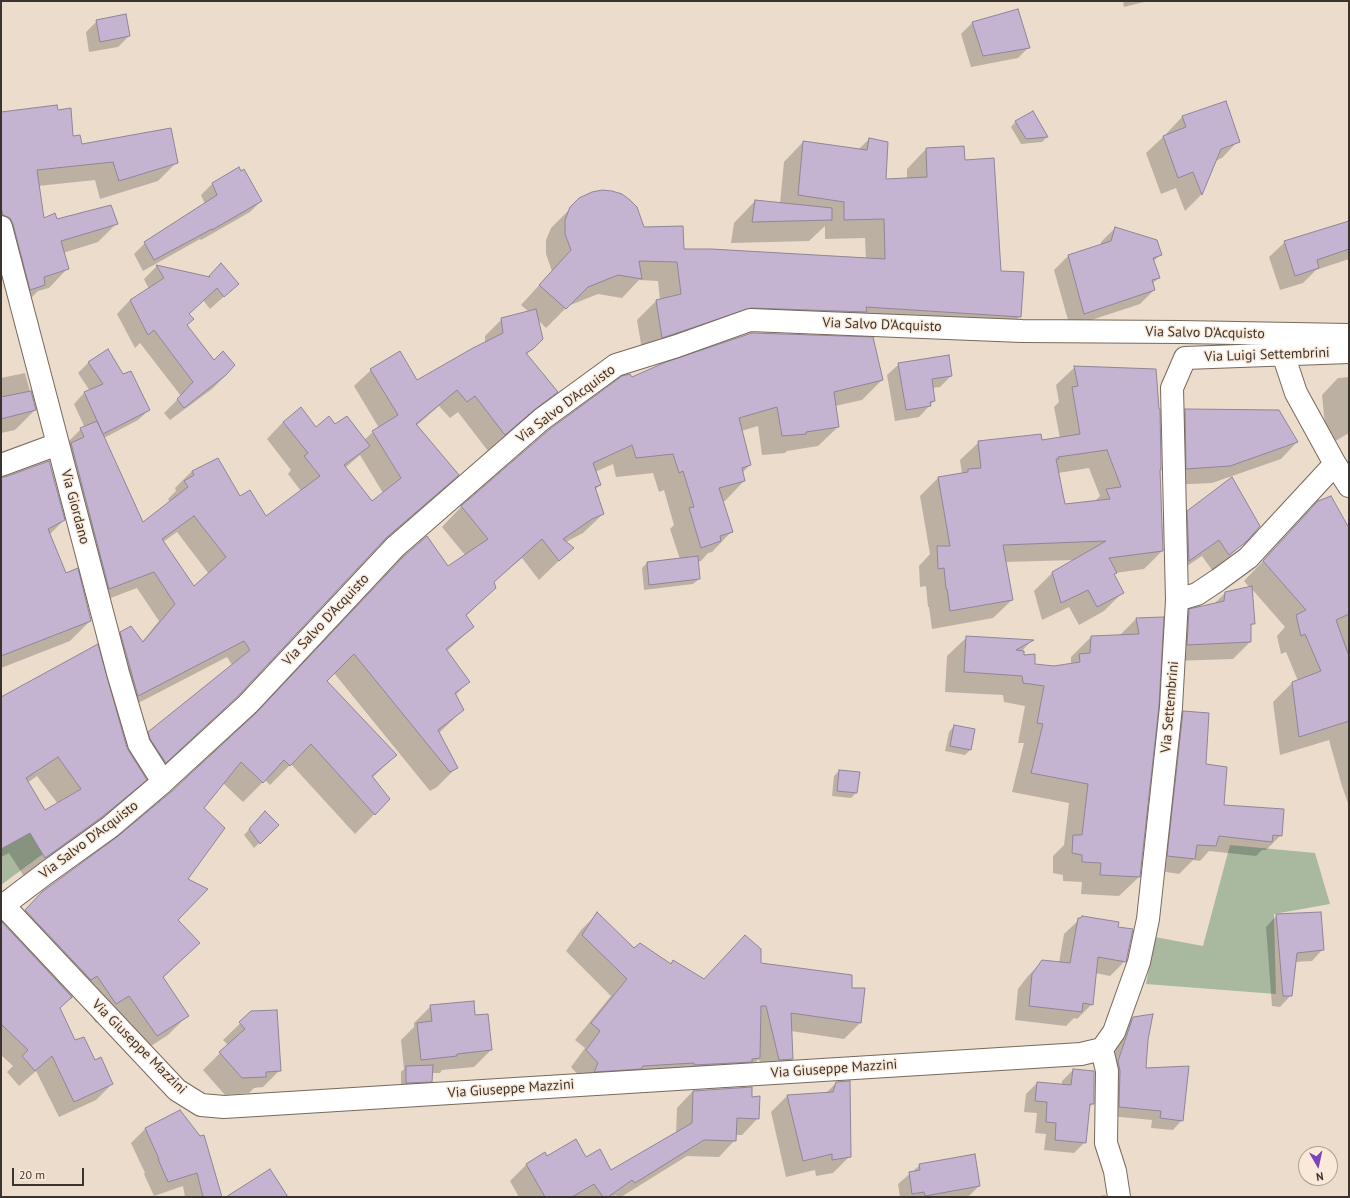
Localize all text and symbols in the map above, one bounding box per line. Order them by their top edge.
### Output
street label: Via Salvo D'Acquisto [822,315,942,335]
street label: Via Salvo D'Acquisto [1145,324,1265,342]
street label: Via Luigi Settembrini [1204,344,1330,366]
street label: Via Salvo D'Acquisto [513,361,619,447]
street label: Via Giordano [57,468,93,546]
street label: Via Salvo D'Acquisto [279,571,373,669]
street label: Via Settembrini [1158,660,1182,754]
street label: Via Salvo D'Acquisto [36,797,142,883]
street label: Via Giuseppe Mazzini [88,996,190,1098]
street label: Via Giuseppe Mazzini [770,1056,898,1082]
street label: Via Giuseppe Mazzini [447,1076,575,1102]
north arrow [1298,1146,1338,1186]
scale bar [14,1160,86,1186]
text: 20 m [19,1167,45,1182]
text: N [1315,1169,1324,1184]

